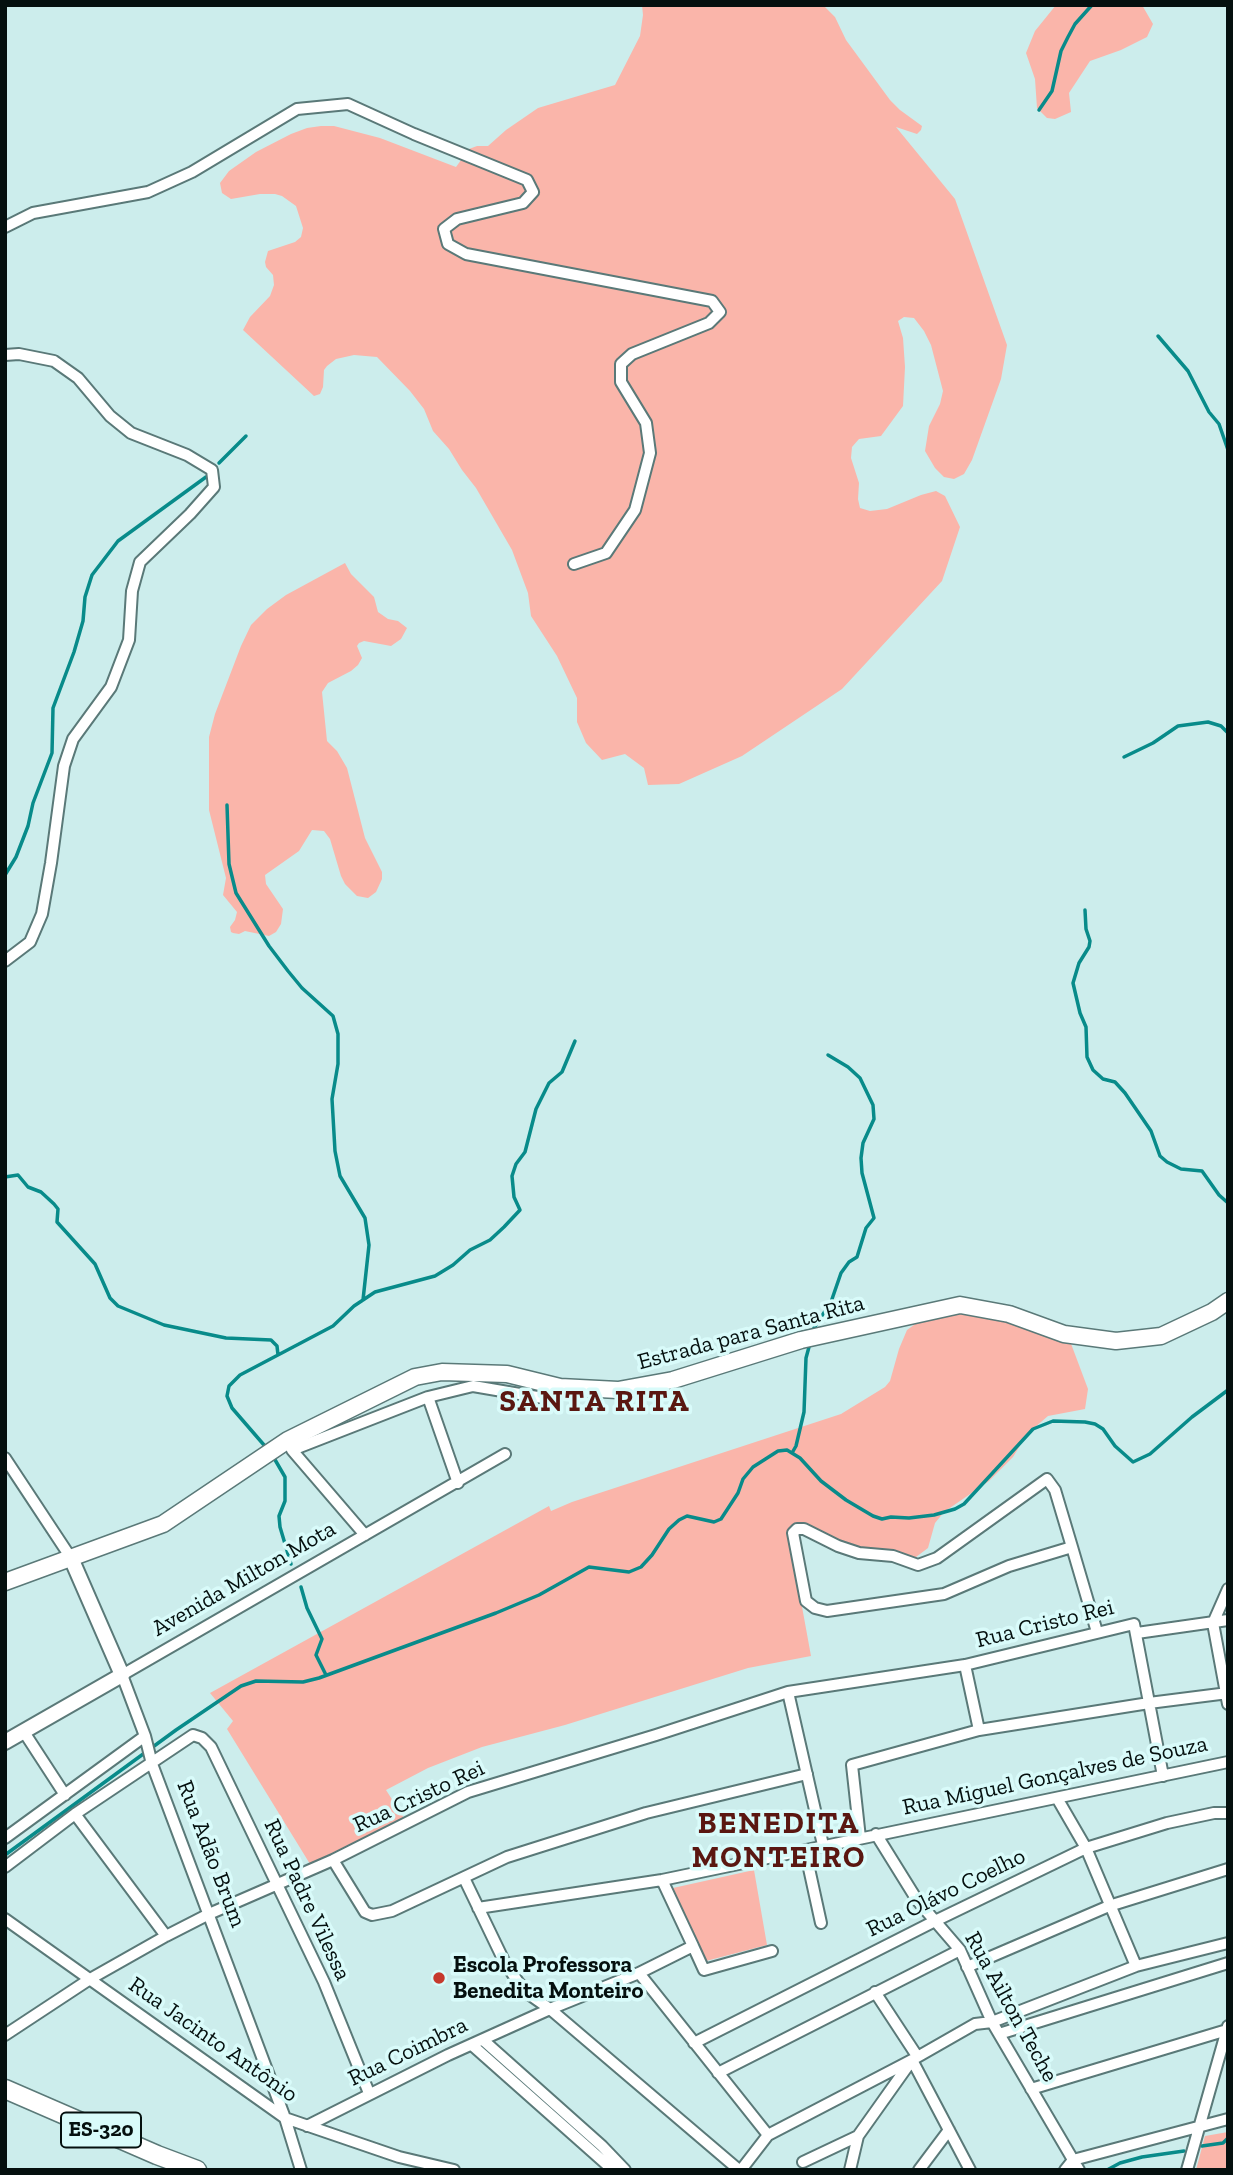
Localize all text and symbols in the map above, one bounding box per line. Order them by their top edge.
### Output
street label: Estrada para Santa Rita [635,1289,867,1377]
district label: SANTA RITA [501,1384,689,1420]
street label: Avenida Milton Mota [147,1515,341,1643]
street label: Rua Cristo Rei [973,1594,1117,1654]
street label: Rua Miguel Gonçalves de Souza [900,1730,1210,1822]
street label: Rua Cristo Rei [349,1755,489,1839]
street label: Rua Adão Brum [170,1777,252,1931]
district label: BENEDITA MONTEIRO [693,1806,865,1876]
street label: Rua Padre Vilessa [258,1815,356,1985]
street label: Rua Olávo Coelho [862,1843,1030,1943]
street label: Rua Ailton Teche [958,1927,1064,2087]
place label: Escola Professora Benedita Monteiro [453,1951,643,2005]
marker: Escola Professora Benedita Monteiro [431,1970,447,1986]
street label: Rua Jacinto Antônio [123,1971,303,2109]
street label: Rua Coimbra [344,2011,472,2093]
road number: ES-320 [61,2112,141,2148]

